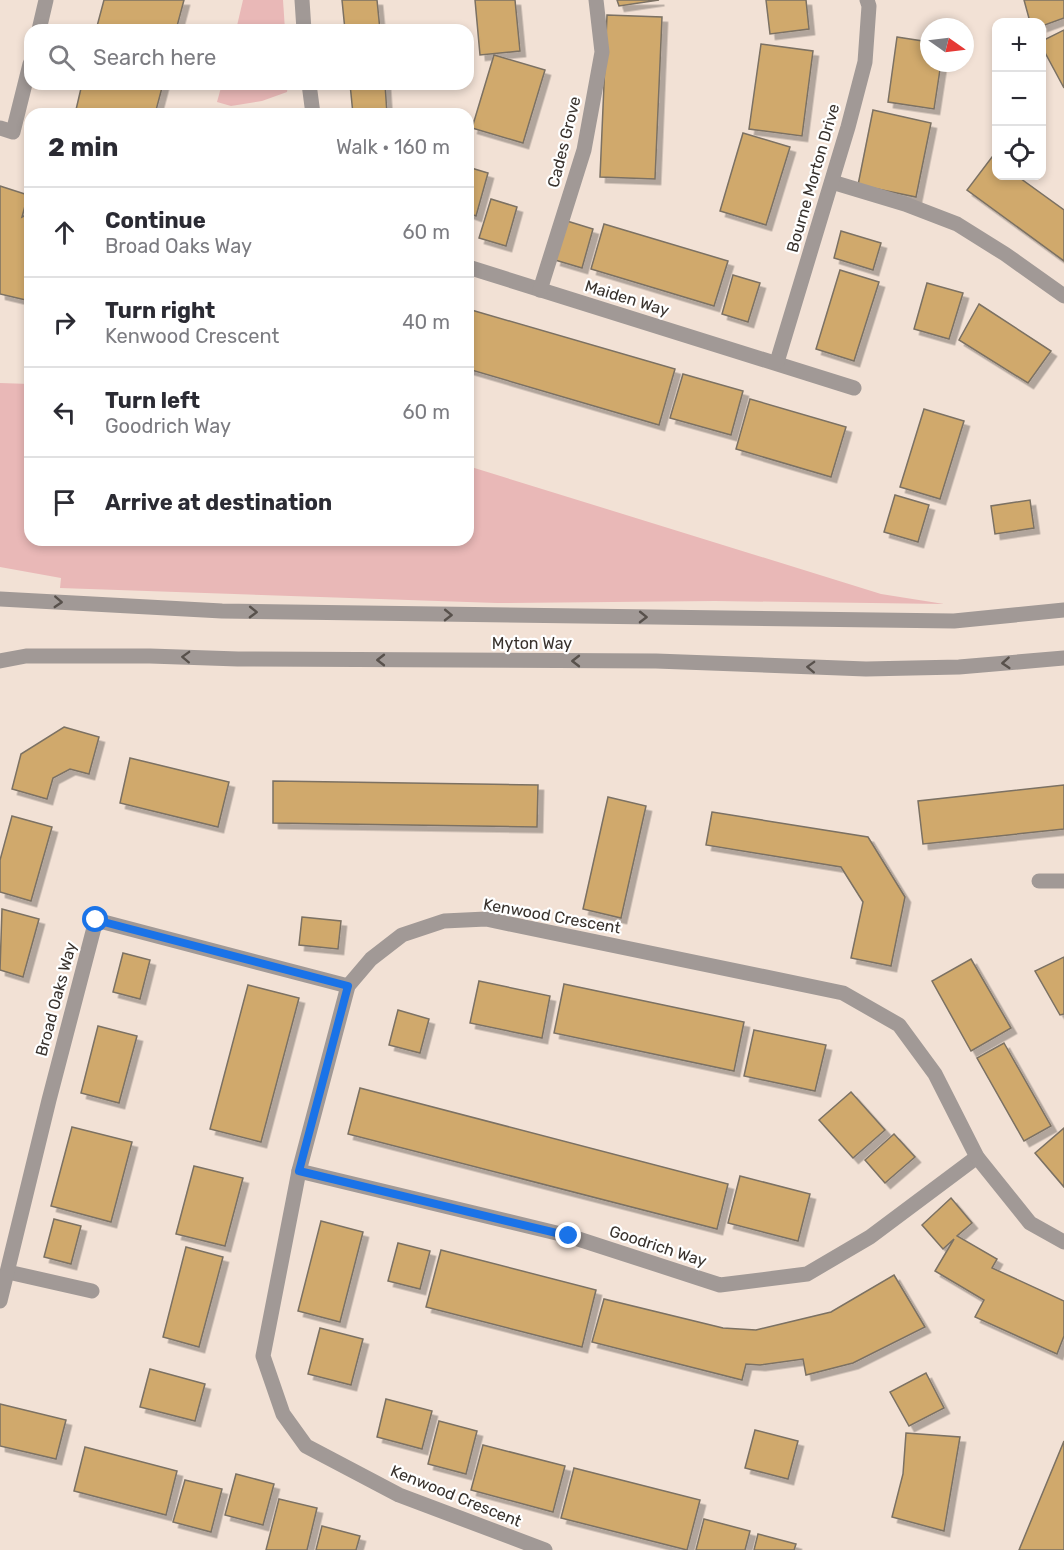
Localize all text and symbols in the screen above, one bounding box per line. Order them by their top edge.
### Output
north arrow [920,18,974,72]
map controls [992,18,1046,180]
button: + [992,18,1046,72]
search box [24,24,474,90]
icon: search [45,41,78,74]
text: Search here [93,44,216,71]
button: − [992,72,1046,126]
street label: Cades Grove [543,94,585,190]
street label: Bourne Morton Drive [783,101,843,254]
button: locate [992,126,1046,180]
text: 2 min [48,132,118,163]
text: Walk · 160 m [336,135,450,159]
text: Continue [105,207,206,234]
icon: ahead [48,216,81,249]
text: 60 m [403,220,450,244]
text: Broad Oaks Way [105,234,252,258]
street label: Maiden Way [583,276,672,320]
text: Turn right [105,297,215,324]
icon: right [48,306,81,339]
text: 40 m [402,310,450,334]
text: Kenwood Crescent [105,324,279,348]
text: Turn left [105,387,200,414]
icon: left [48,396,81,429]
text: 60 m [403,400,450,424]
text: Goodrich Way [105,414,231,438]
icon: arrive [48,486,81,519]
text: Arrive at destination [105,489,332,516]
one-way arrow [54,596,63,609]
one-way arrow [249,606,258,618]
one-way arrow [444,609,453,621]
one-way arrow [639,611,648,623]
street label: Myton Way [492,634,572,653]
one-way arrow [182,651,191,663]
one-way arrow [377,654,386,666]
one-way arrow [572,655,581,667]
one-way arrow [1001,656,1010,669]
one-way arrow [806,660,815,673]
street label: Kenwood Crescent [482,895,622,937]
route start [82,906,108,932]
street label: Broad Oaks Way [32,940,80,1058]
street label: Goodrich Way [607,1221,709,1271]
route end [555,1222,581,1248]
street label: Kenwood Crescent [388,1461,524,1531]

